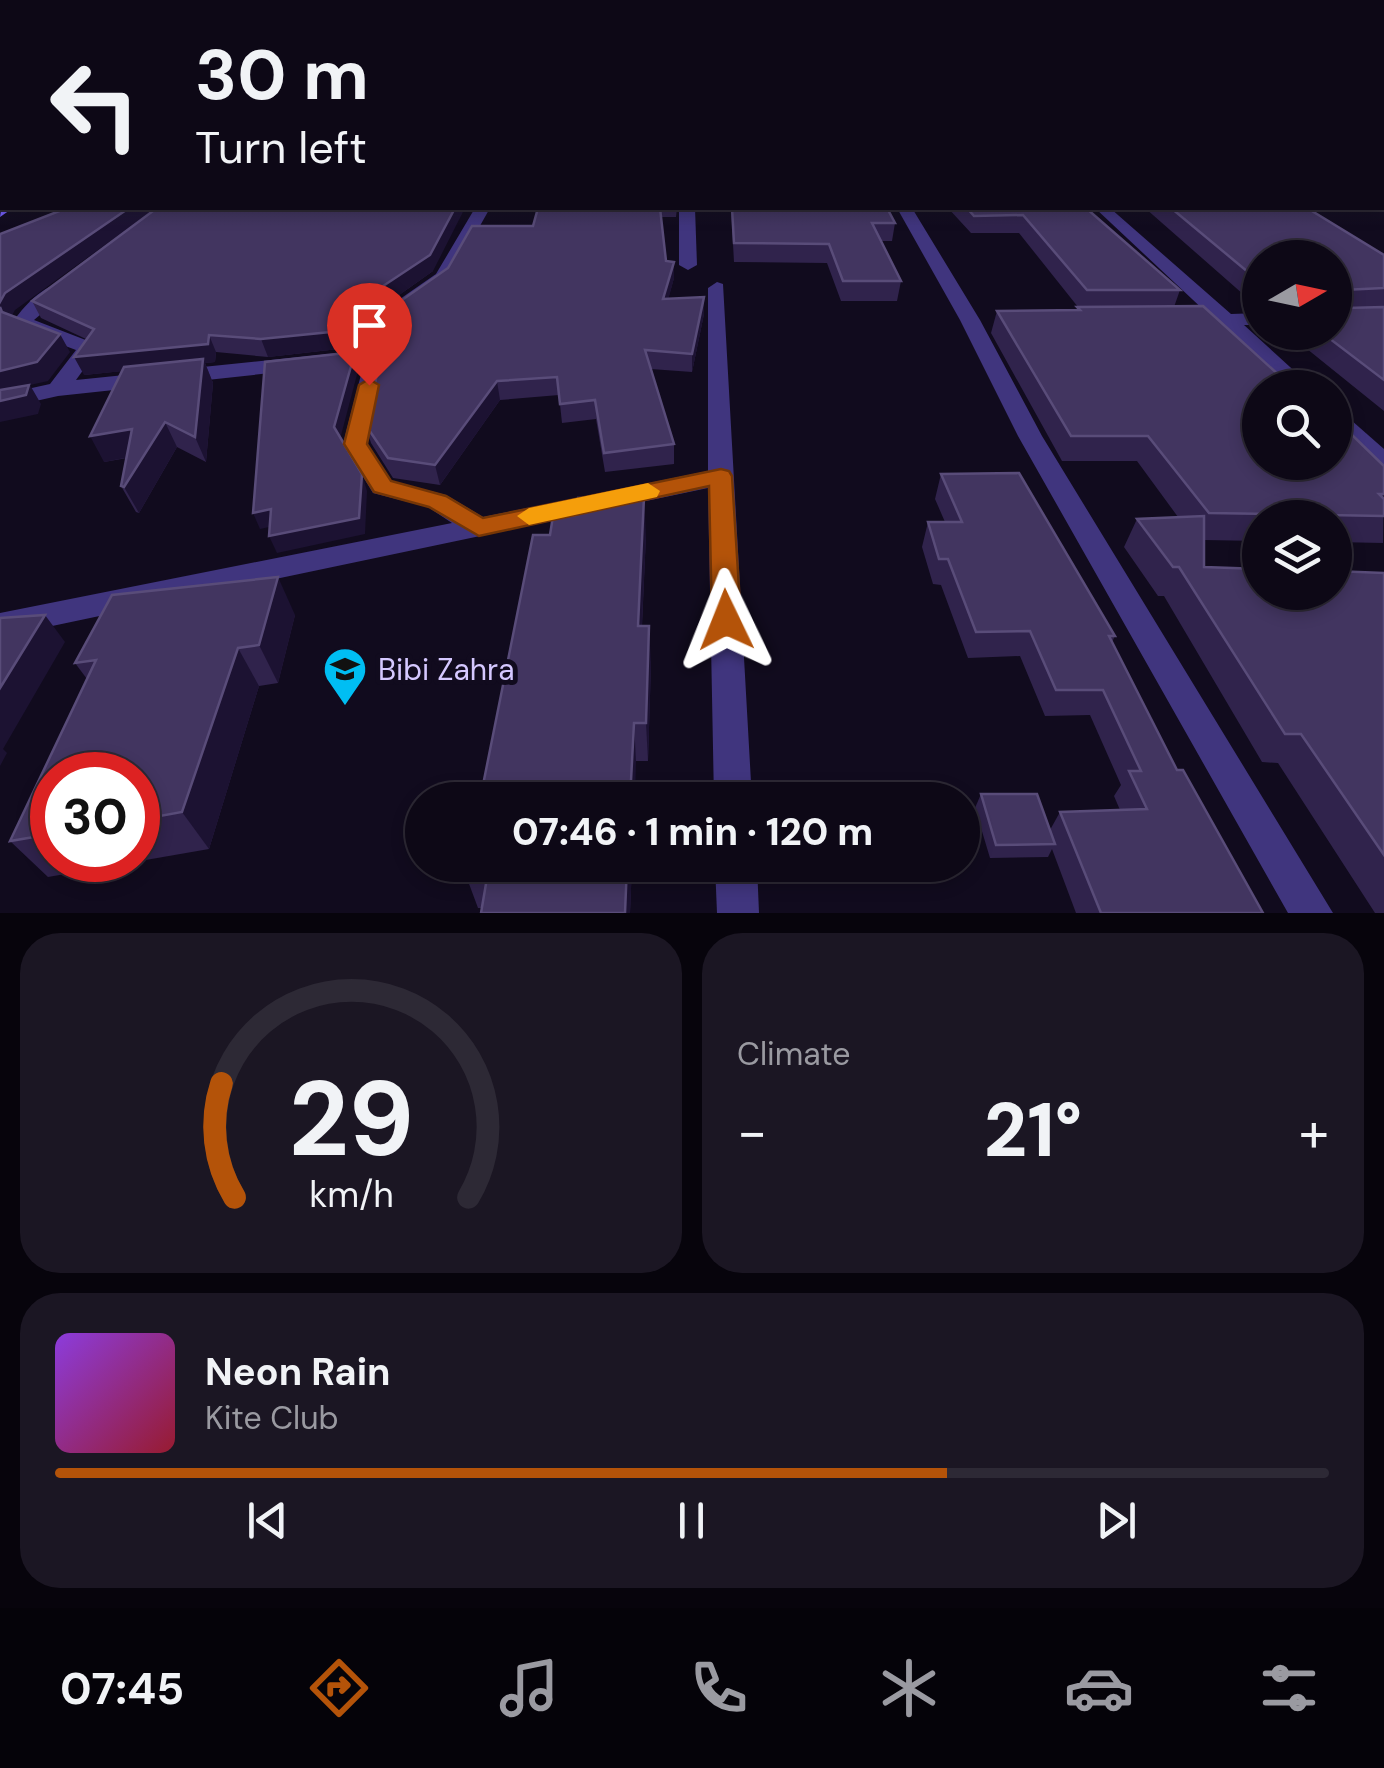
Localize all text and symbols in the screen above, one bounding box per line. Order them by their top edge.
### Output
text: 30 m [195,30,369,121]
icon: left [30,40,160,170]
text: Turn left [195,118,367,177]
north arrow [1242,240,1352,350]
map controls [1242,240,1352,610]
pin [327,283,412,386]
icon: arrive [342,298,397,353]
button: search [1242,370,1352,480]
button: layers [1242,500,1352,610]
position arrow [674,568,778,672]
school or university icon: Bibi Zahra [322,646,368,707]
place label: Bibi Zahra [378,650,514,689]
speed limit sign: 30 [30,752,160,882]
text: 07:46 · 1 min · 120 m [512,807,873,857]
text: Climate [737,1033,851,1075]
text: 29 [288,1052,414,1187]
text: 21° [984,1082,1082,1179]
text: − [737,1096,767,1168]
text: + [1299,1096,1329,1168]
text: km/h [309,1172,393,1218]
text: Neon Rain [205,1347,390,1397]
text: Kite Club [205,1397,339,1439]
icon: previous [240,1493,295,1548]
icon: pause [664,1493,719,1548]
icon: next [1089,1493,1144,1548]
icon: directions [304,1653,374,1723]
icon: music [494,1653,564,1723]
icon: phone [684,1653,754,1723]
icon: climate [874,1653,944,1723]
icon: car [1064,1653,1134,1723]
icon: filters [1254,1653,1324,1723]
text: 07:45 [60,1659,184,1718]

